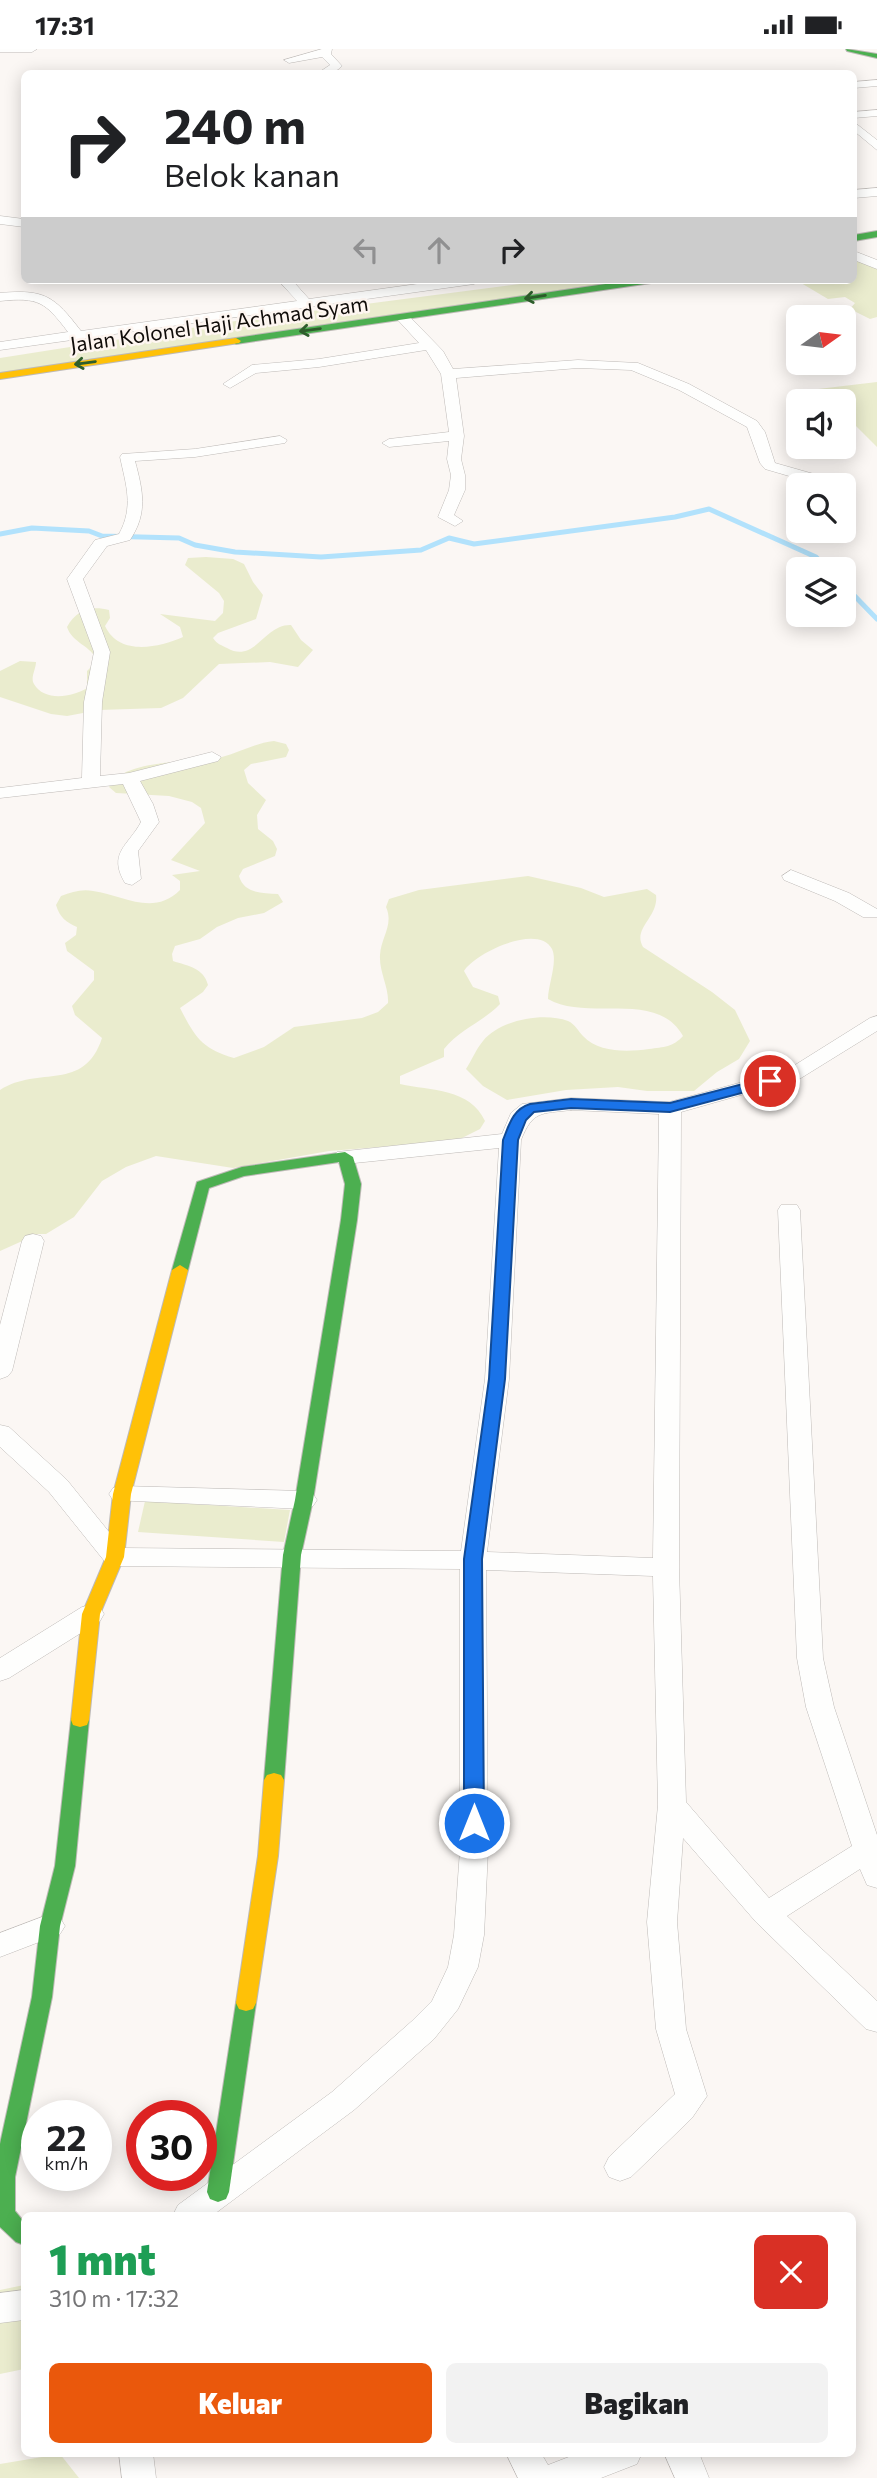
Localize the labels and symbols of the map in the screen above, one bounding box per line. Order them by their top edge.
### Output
street label: Jalan Kolonel Haji Achmad Syam [68,290,370,356]
one-way arrow [524,291,547,304]
north arrow [786,305,856,375]
one-way arrow [299,324,322,337]
one-way arrow [74,357,97,370]
pin [740,1051,800,1111]
position arrow [437,1786,511,1860]
speed limit sign: 30 [126,2100,217,2191]

